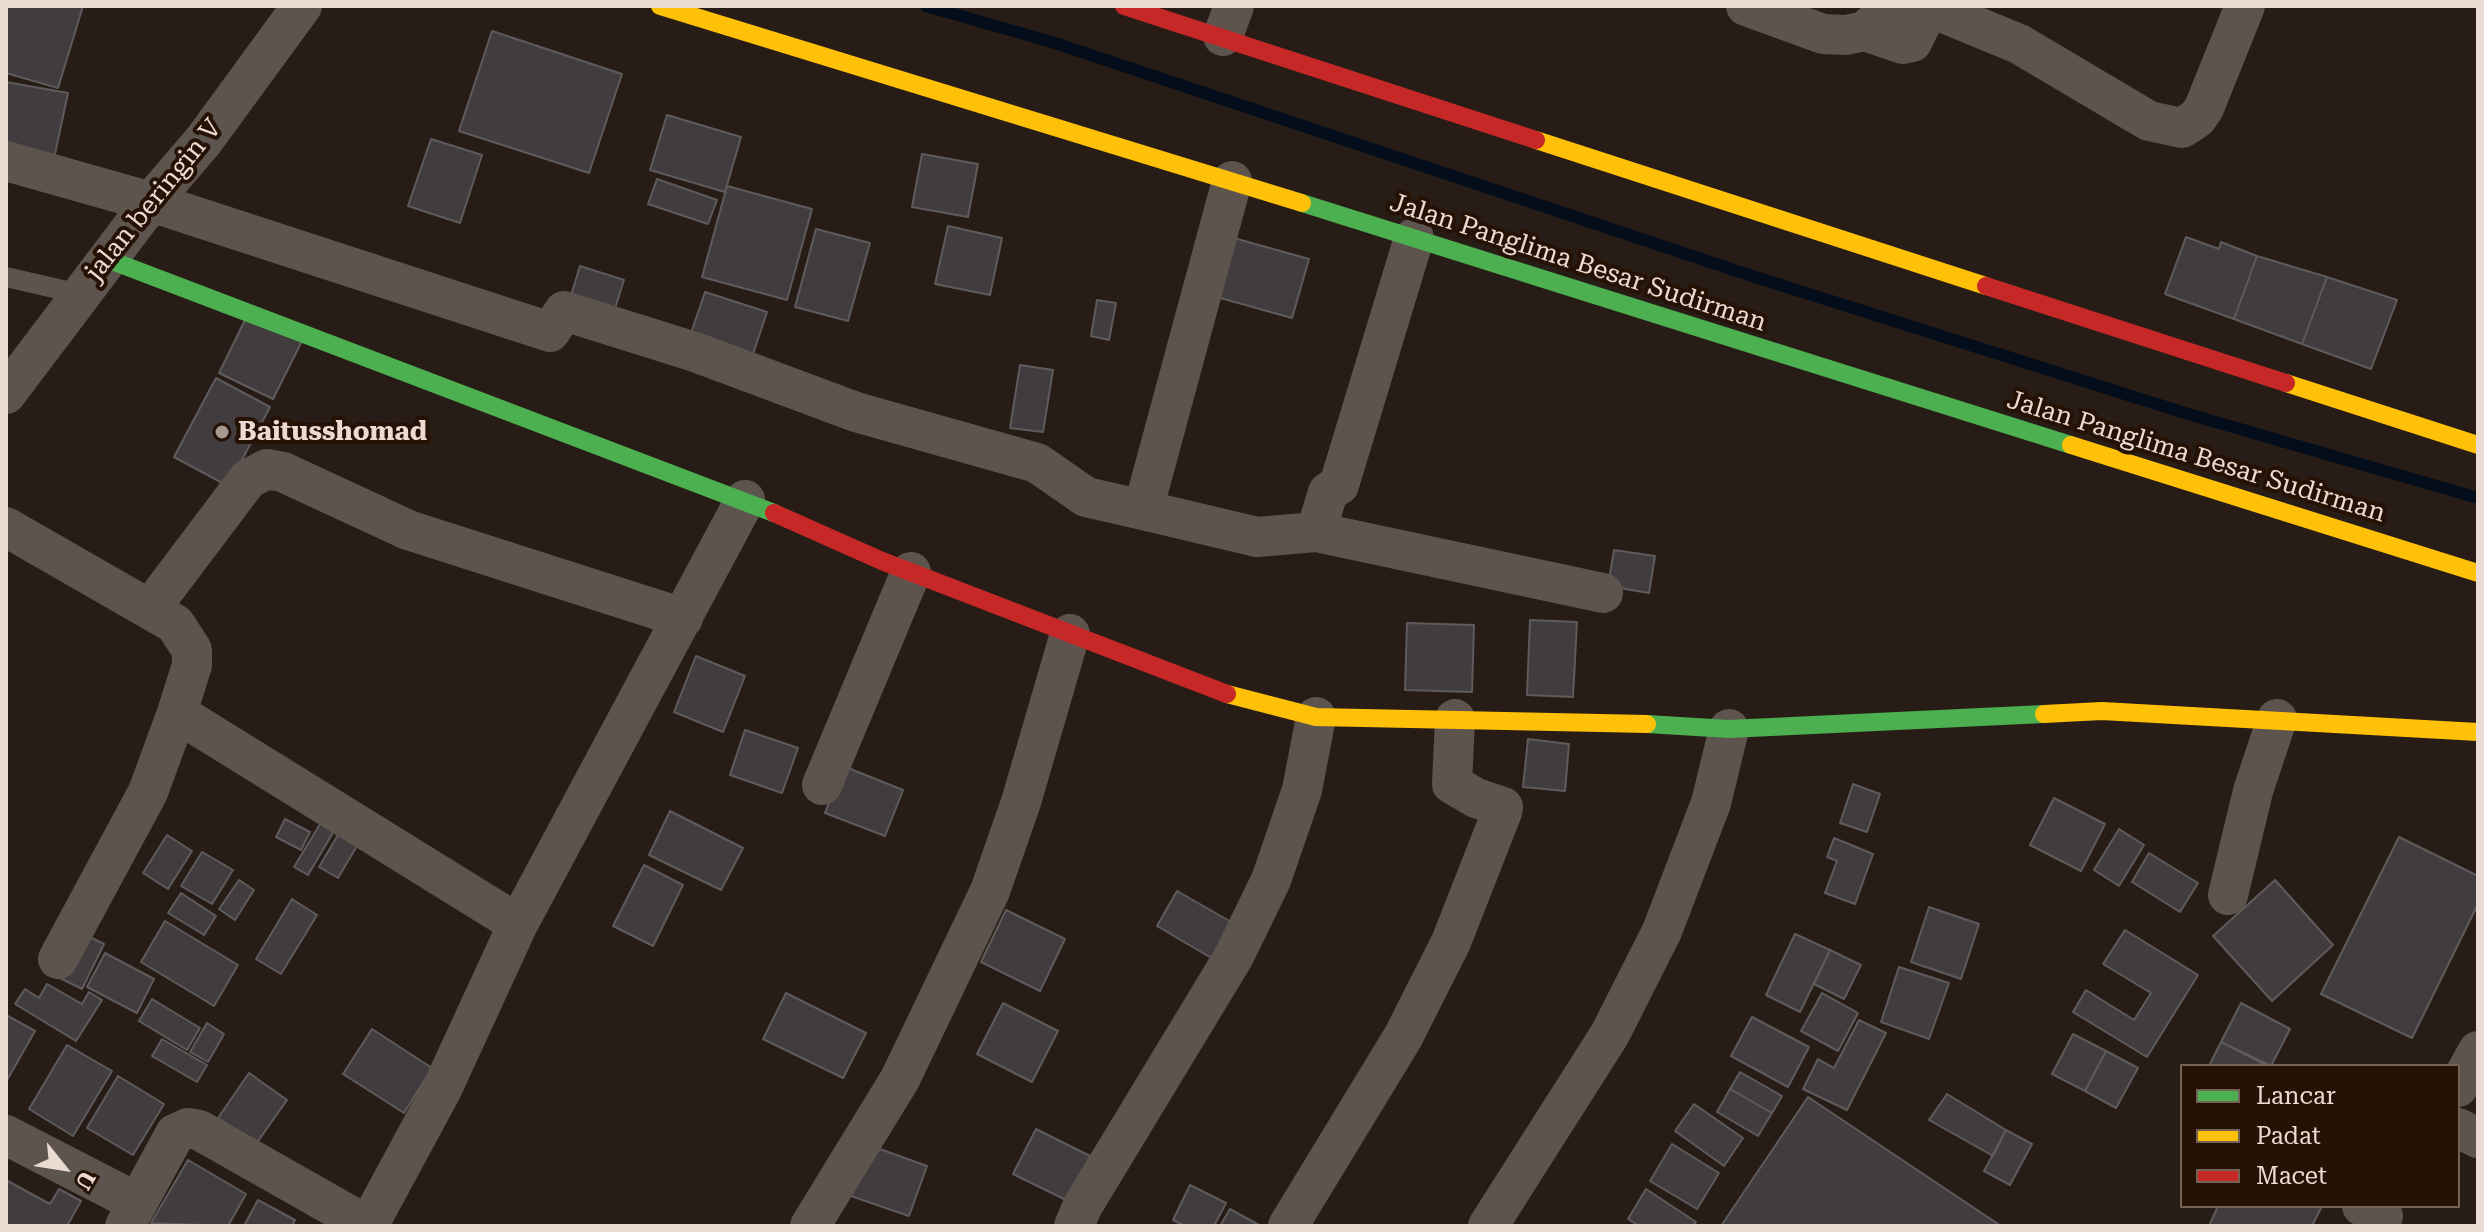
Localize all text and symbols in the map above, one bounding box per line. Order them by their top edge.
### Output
street label: jalan beringin V [79,113,229,287]
street label: Jalan Panglima Besar Sudirman [1386,187,1770,339]
street label: Jalan Panglima Besar Sudirman [2003,384,2389,530]
place label: Baitusshomad [238,416,427,448]
marker: Baitusshomad [213,423,231,441]
legend [2180,1064,2460,1208]
text: Lancar [2256,1082,2336,1110]
text: Padat [2256,1122,2321,1150]
north arrow [24,1128,104,1208]
text: Macet [2256,1162,2327,1190]
text: U [70,1167,100,1194]

